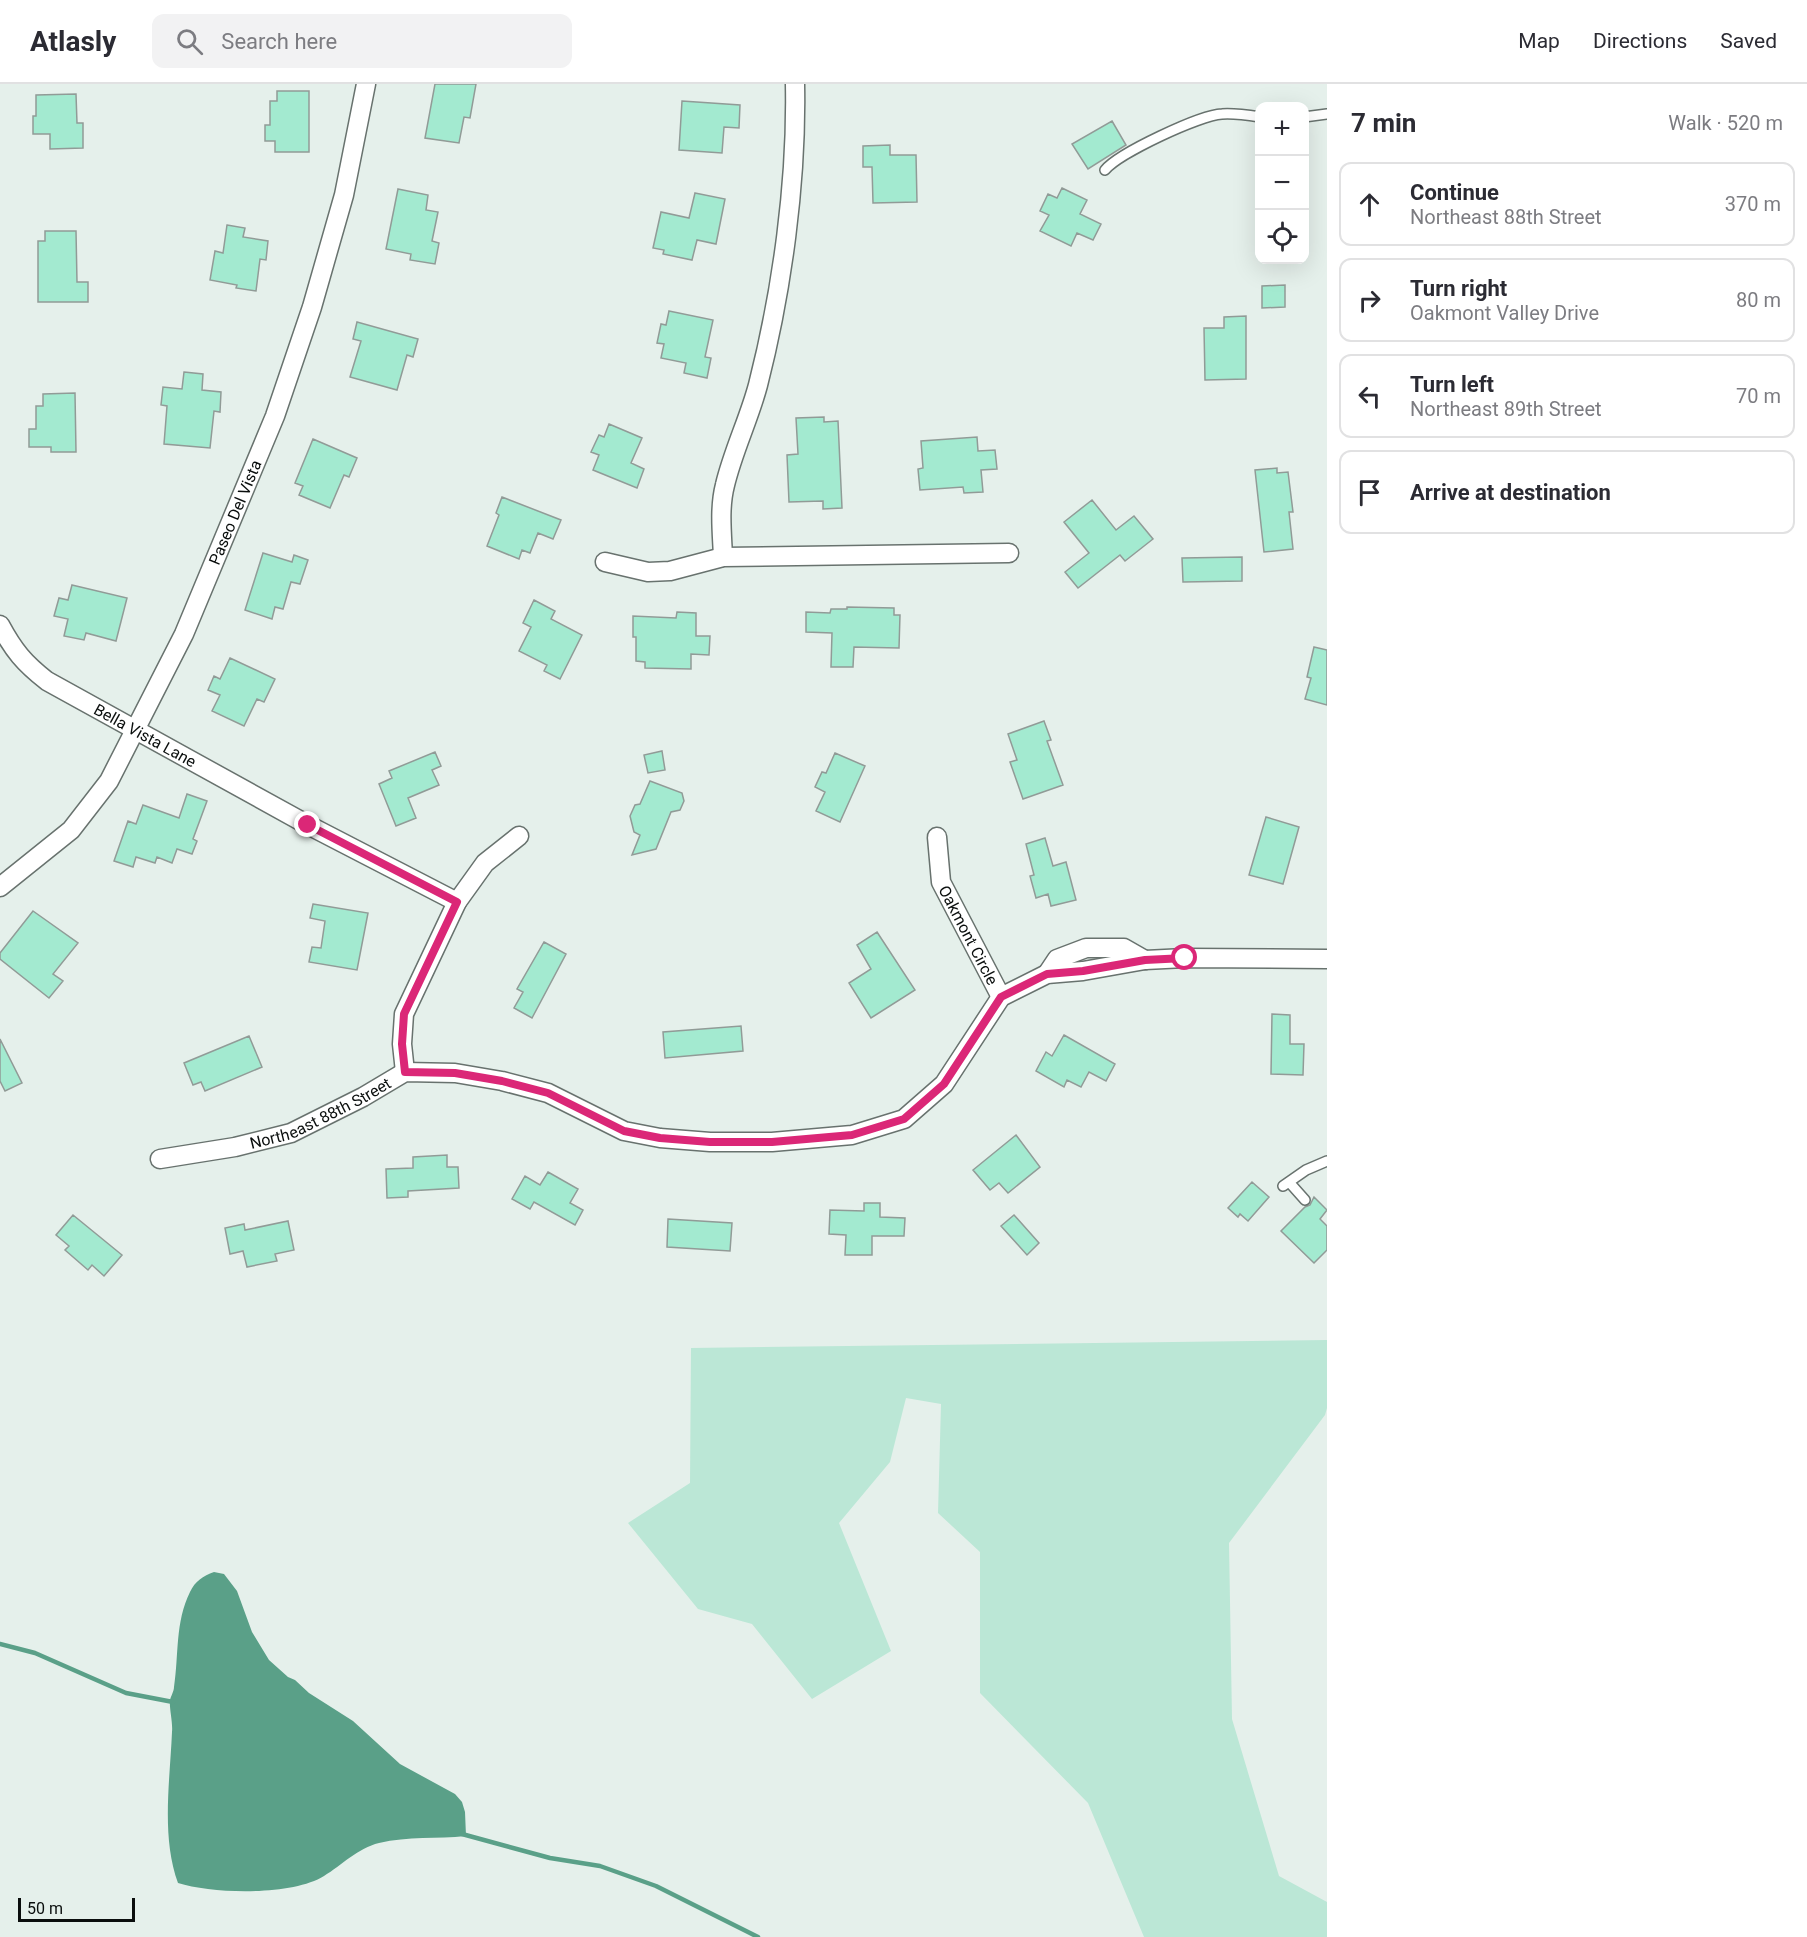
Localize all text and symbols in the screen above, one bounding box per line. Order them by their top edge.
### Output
search box [152,14,572,68]
text: Atlasly [30,25,116,58]
icon: search [173,25,206,58]
text: Search here [221,29,337,54]
text: Map [1518,29,1560,53]
text: Directions [1593,29,1687,53]
text: Saved [1720,29,1777,53]
map controls [1255,102,1309,264]
button: + [1255,102,1309,156]
text: 7 min [1351,108,1416,138]
text: Walk · 520 m [1668,111,1783,135]
button: − [1255,156,1309,210]
text: Continue [1410,180,1499,205]
icon: ahead [1353,188,1386,221]
text: 370 m [1725,192,1781,216]
text: Northeast 88th Street [1410,205,1602,229]
button: locate [1255,210,1309,264]
text: Turn right [1410,276,1507,301]
icon: right [1353,284,1386,317]
text: 80 m [1736,288,1781,312]
text: Oakmont Valley Drive [1410,301,1599,325]
text: Turn left [1410,372,1494,397]
icon: left [1353,380,1386,413]
text: 70 m [1736,384,1781,408]
text: Northeast 89th Street [1410,397,1602,421]
street label: Paseo Del Vista [205,457,265,567]
icon: arrive [1353,476,1386,509]
text: Arrive at destination [1410,480,1611,505]
street label: Bella Vista Lane [91,699,200,771]
route end [294,811,320,837]
street label: Oakmont Circle [935,882,1002,988]
route start [1171,944,1197,970]
street label: Northeast 88th Street [248,1073,394,1152]
scale bar [18,1895,135,1922]
text: 50 m [27,1899,63,1918]

